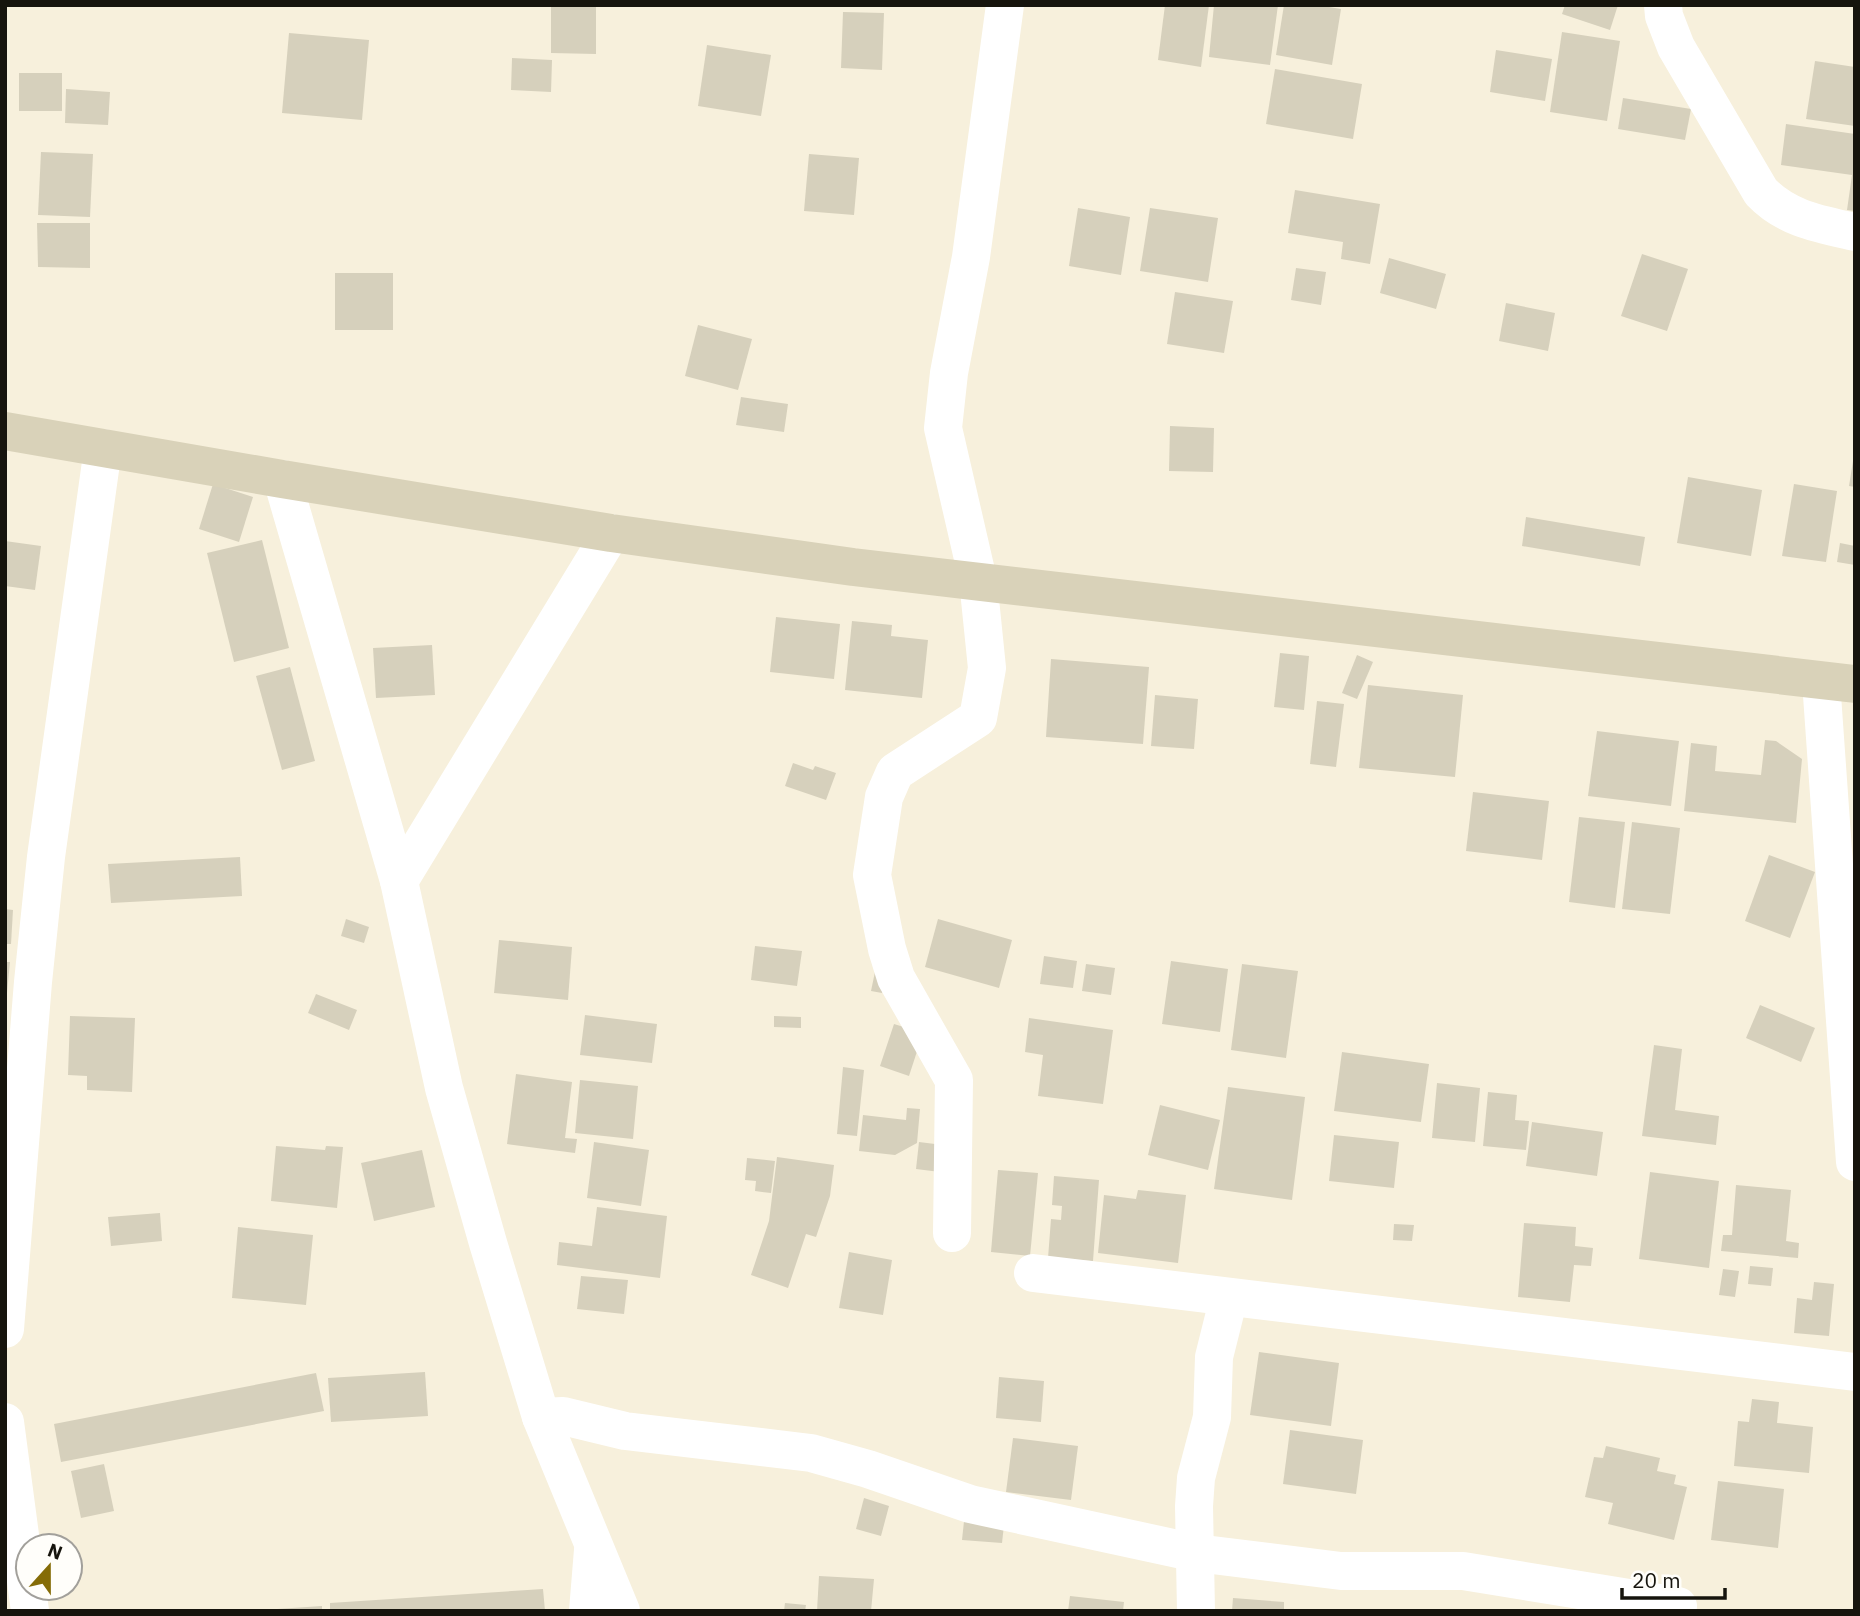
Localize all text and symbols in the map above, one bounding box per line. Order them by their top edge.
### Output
north arrow [14,1532,84,1602]
text: N [44,1537,66,1565]
scale bar [1622,1556,1725,1600]
text: 20 m [1632,1566,1681,1594]

